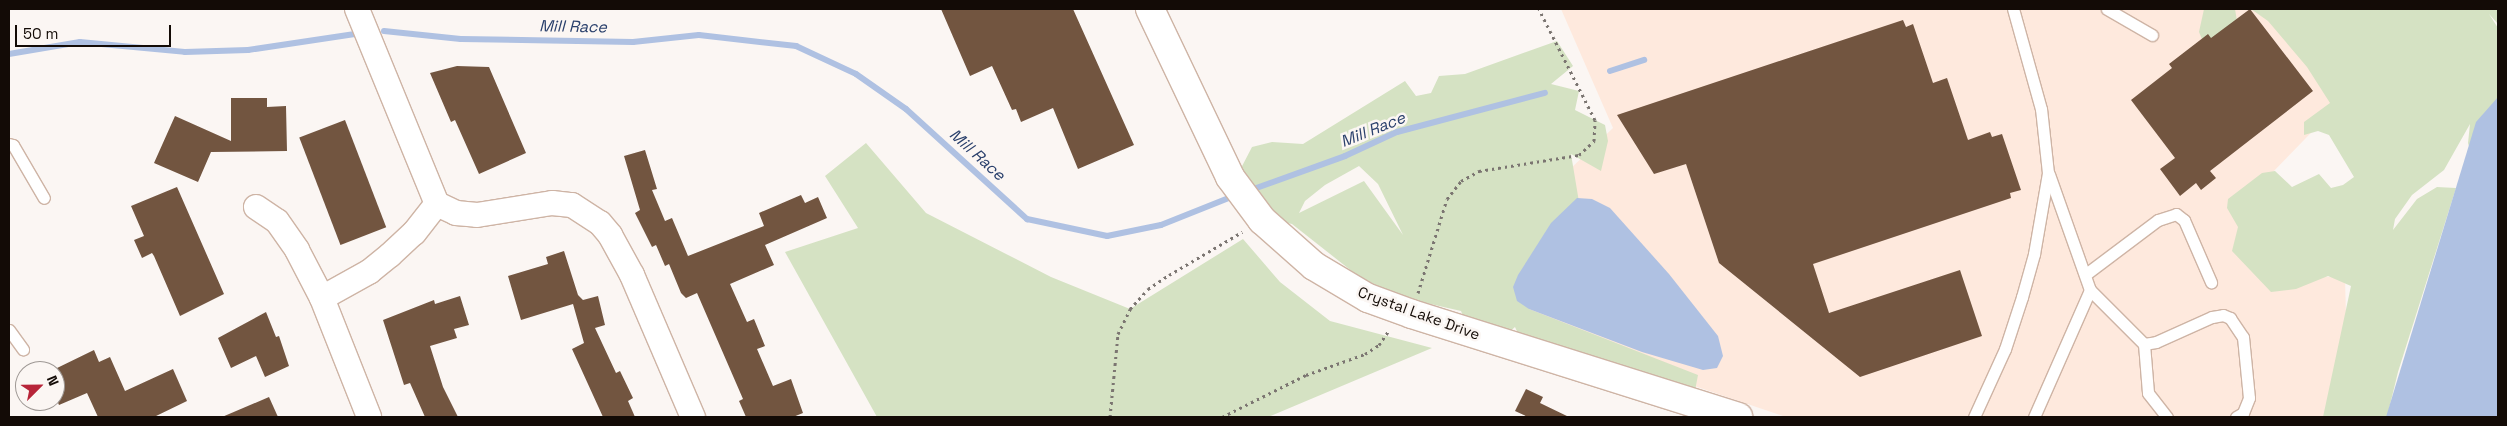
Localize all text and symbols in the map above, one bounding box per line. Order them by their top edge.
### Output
scale bar [18,15,174,47]
water label: Mill Race [539,17,607,37]
text: 50 m [23,24,58,43]
water label: Mill Race [1338,108,1408,152]
water label: Mill Race [945,125,1009,185]
street label: Crystal Lake Drive [1356,283,1482,343]
north arrow [15,361,65,411]
text: N [43,373,63,388]

